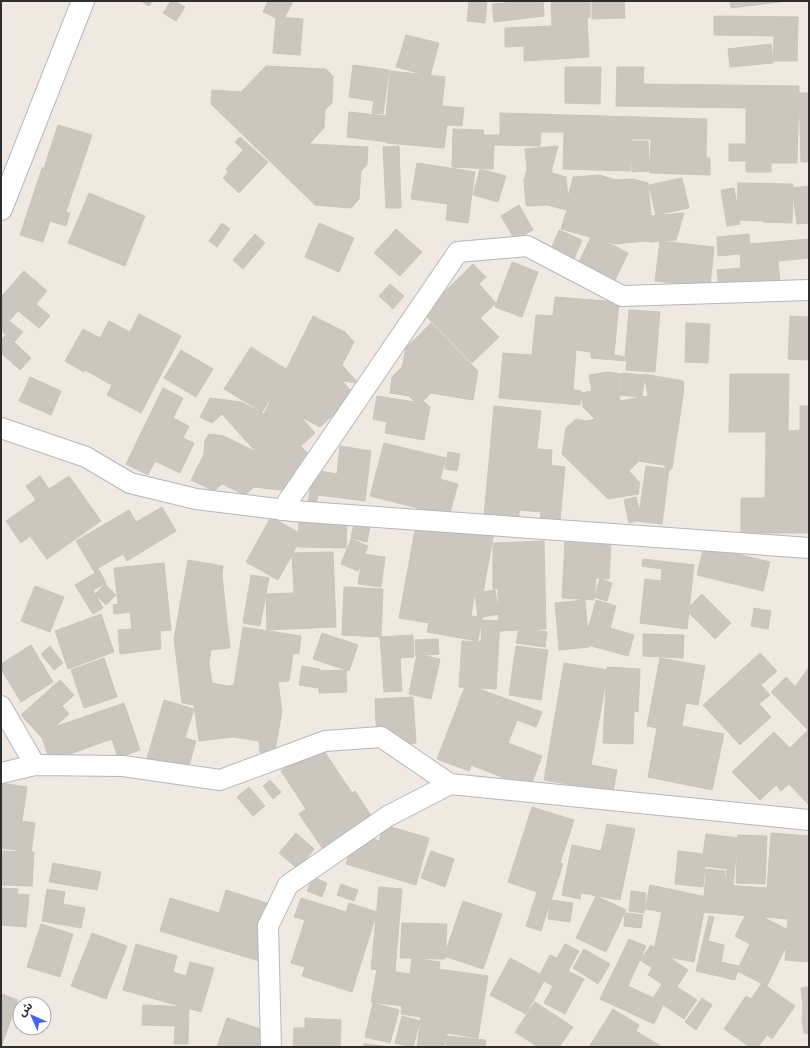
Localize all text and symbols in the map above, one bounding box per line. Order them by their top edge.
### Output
north arrow [12,996,52,1036]
text: ش [14,998,35,1019]

